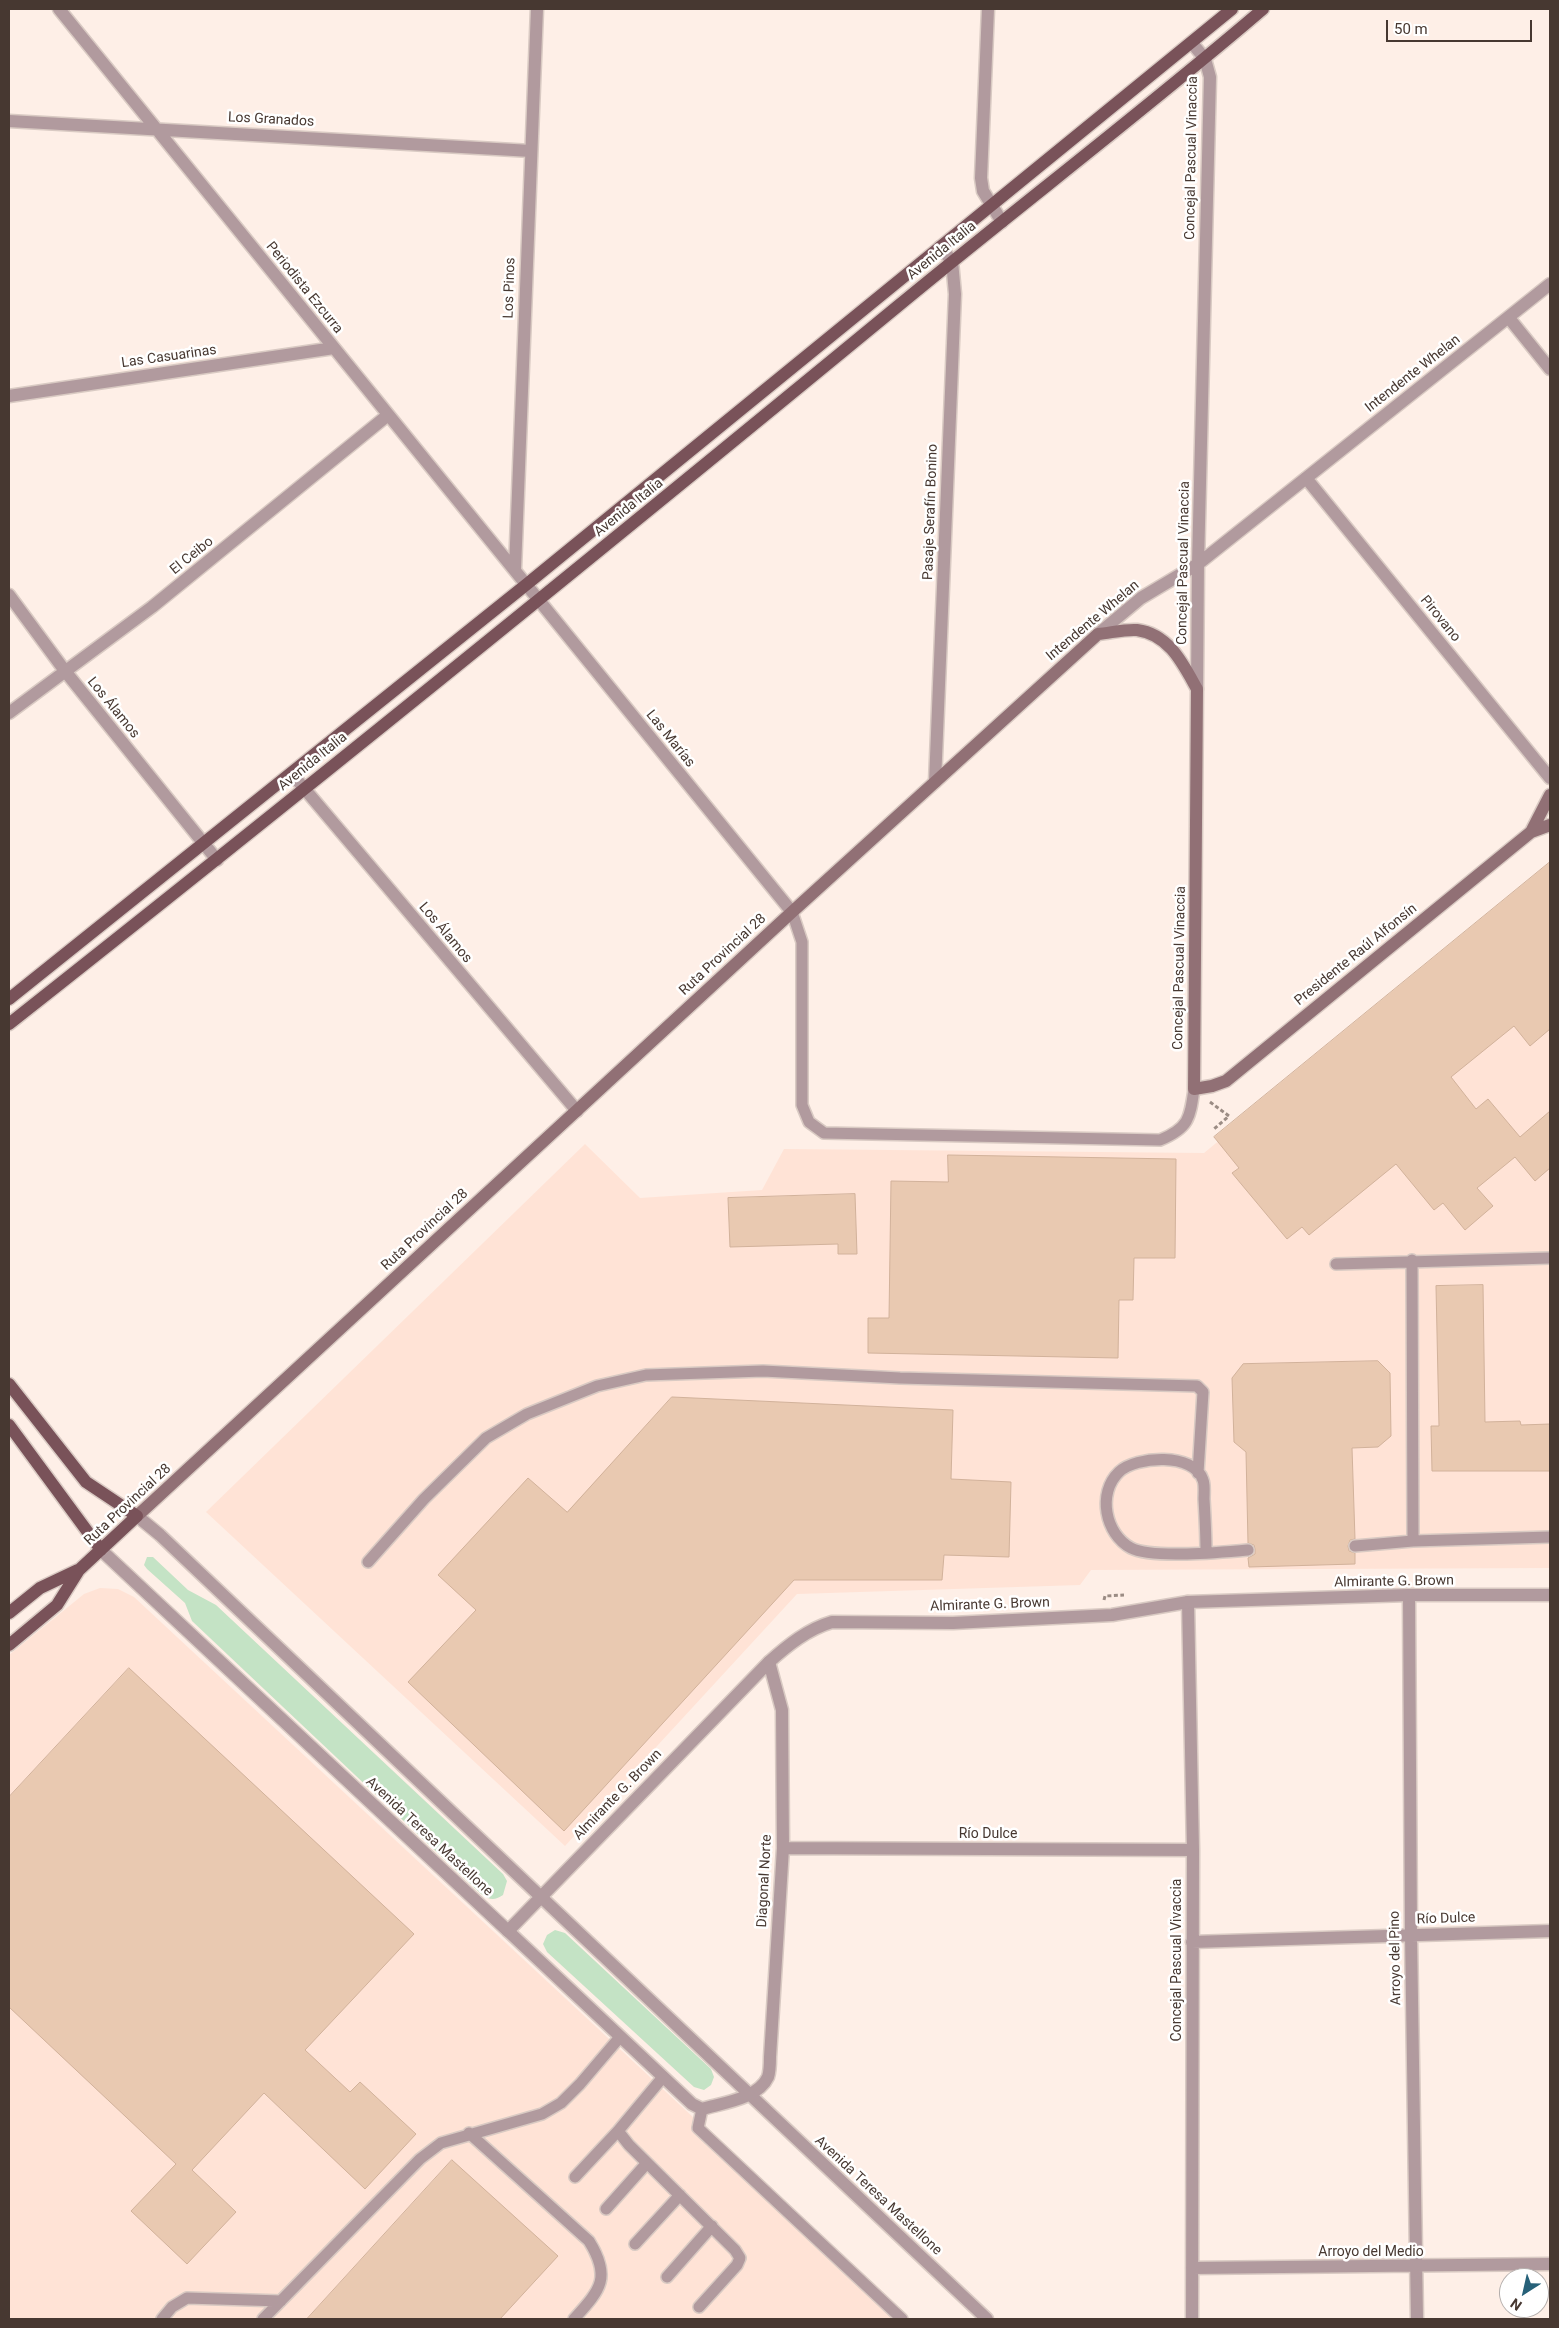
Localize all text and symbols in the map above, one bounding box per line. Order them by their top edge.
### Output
scale bar [1389,10,1535,42]
text: 50 m [1394,20,1428,38]
street label: Concejal Pascual Vinaccia [1182,76,1202,240]
street label: Los Granados [227,109,315,131]
street label: Avenida Italia [904,218,980,284]
street label: Periodista Ezcurra [262,239,346,337]
street label: Los Pinos [501,257,519,319]
street label: Intendente Whelan [1362,332,1464,416]
street label: Las Casuarinas [120,342,218,372]
street label: Pasaje Serafín Bonino [920,444,942,580]
street label: Avenida Italia [591,475,667,541]
street label: Concejal Pascual Vinaccia [1174,481,1194,645]
street label: El Ceibo [167,534,217,578]
street label: Intendente Whelan [1043,577,1143,665]
street label: Pirovano [1416,592,1464,646]
street label: Los Álamos [83,674,143,742]
street label: Las Marías [642,707,698,771]
street label: Avenida Italia [275,729,351,795]
street label: Concejal Pascual Vinaccia [1170,886,1190,1050]
street label: Los Álamos [415,899,475,967]
street label: Presidente Raúl Alfonsín [1291,901,1421,1009]
street label: Ruta Provincial 28 [676,911,770,999]
street label: Ruta Provincial 28 [378,1186,472,1274]
street label: Ruta Provincial 28 [81,1461,175,1549]
street label: Almirante G. Brown [1334,1573,1454,1591]
street label: Almirante G. Brown [930,1595,1050,1615]
street label: Almirante G. Brown [570,1746,666,1844]
street label: Avenida Teresa Mastellone [362,1774,496,1900]
street label: Río Dulce [959,1826,1017,1842]
street label: Diagonal Norte [754,1834,776,1928]
street label: Concejal Pascual Vivaccia [1169,1879,1185,2041]
street label: Río Dulce [1416,1910,1476,1928]
street label: Arroyo del Pino [1387,1911,1405,2005]
street label: Avenida Teresa Mastellone [811,2133,945,2259]
street label: Arroyo del Medio [1318,2244,1424,2260]
north arrow [1499,2268,1549,2318]
text: N [1507,2295,1525,2314]

